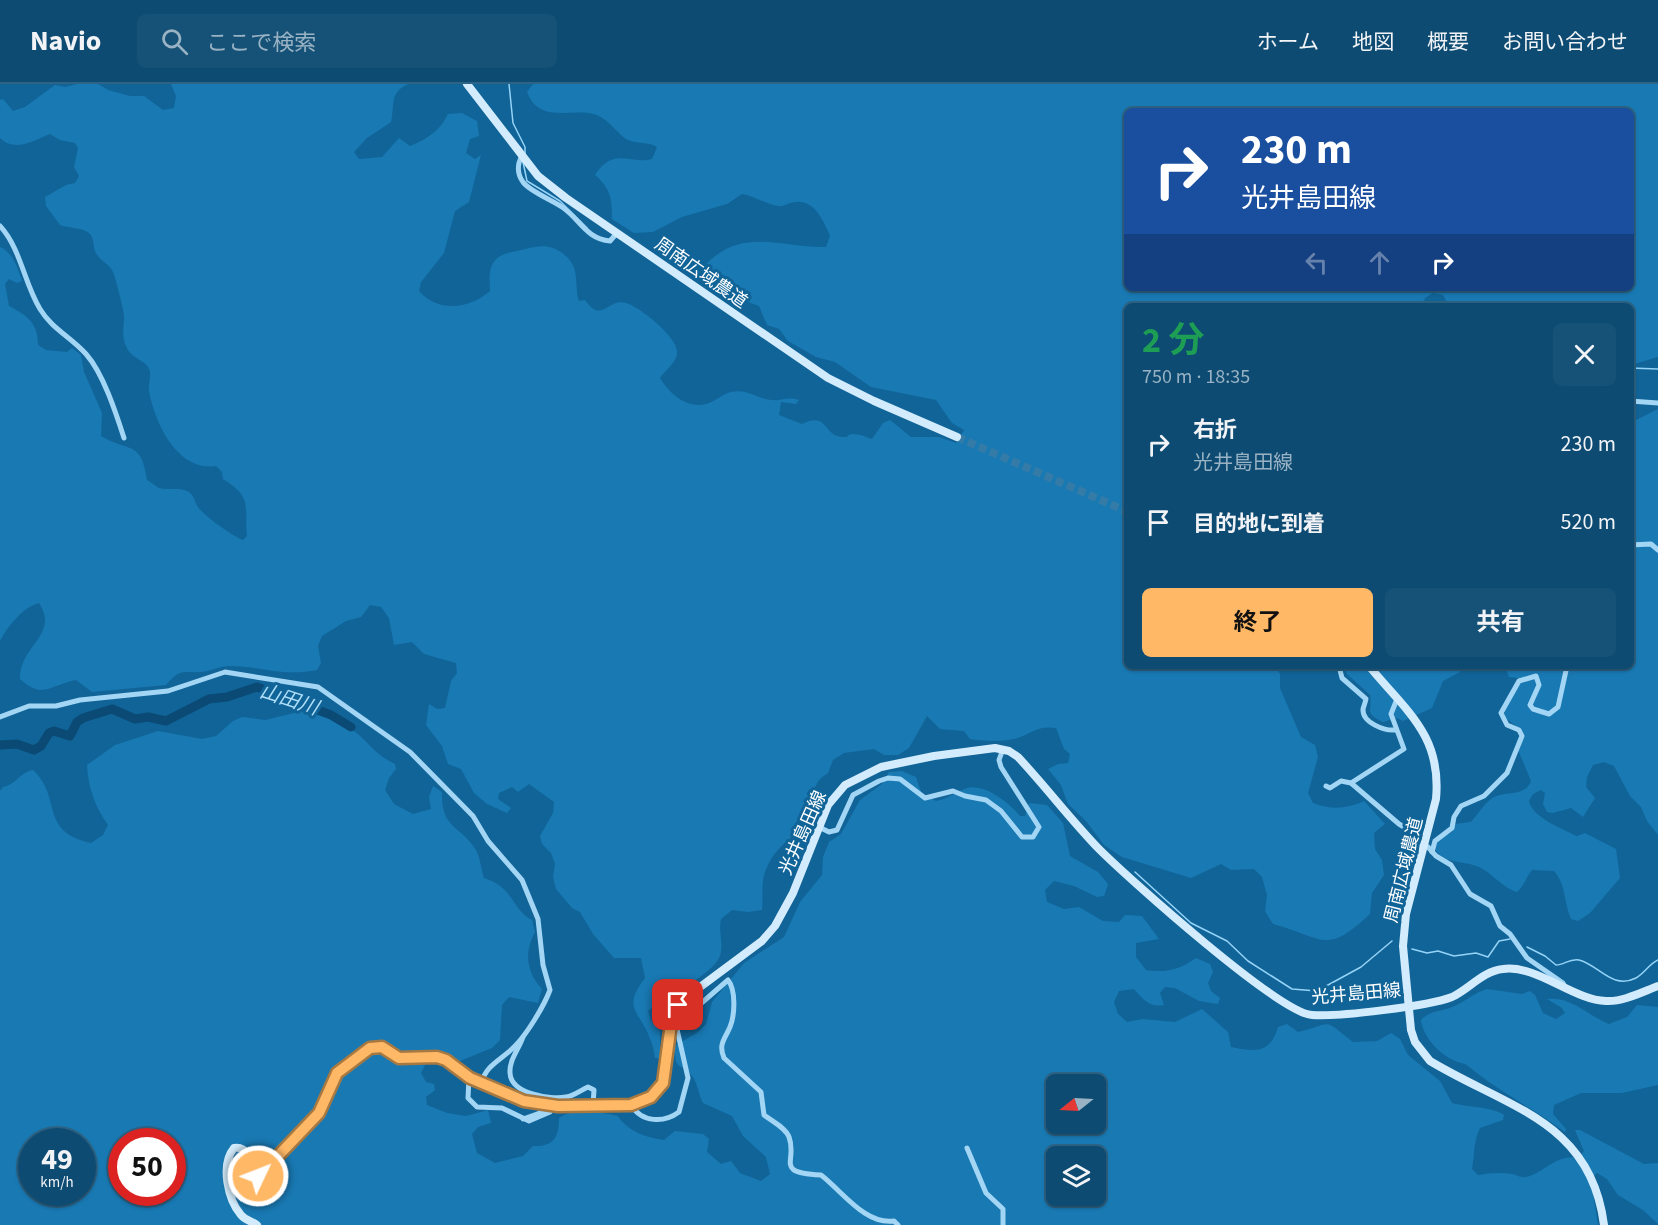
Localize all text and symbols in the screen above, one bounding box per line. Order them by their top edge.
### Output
search box [137,14,557,68]
text: Navio [30,21,101,61]
icon: search [158,25,191,58]
text: ここで検索 [206,27,316,59]
text: ホーム [1257,27,1319,57]
text: 地図 [1352,27,1394,57]
text: 概要 [1427,27,1469,57]
text: お問い合わせ [1502,27,1628,57]
text: 230 m [1241,120,1352,180]
icon: right [1142,132,1220,210]
text: 光井島田線 [1241,179,1376,218]
street label: 周南広域農道 [650,232,752,314]
icon: left [1300,246,1333,279]
icon: ahead [1363,246,1396,279]
icon: right [1426,246,1459,279]
text: 2 分 [1142,315,1204,366]
button: close [1553,323,1616,386]
text: 750 m · 18:35 [1142,363,1250,391]
text: 右折 [1193,414,1237,446]
icon: right [1142,428,1175,461]
text: 230 m [1561,428,1616,460]
text: 光井島田線 [1193,449,1293,477]
icon: arrive [1142,506,1175,539]
text: 520 m [1561,506,1616,538]
text: 目的地に到着 [1193,508,1325,540]
button: 終了 [1142,588,1373,657]
button: 共有 [1385,588,1616,657]
water label: 山田川 [256,677,324,723]
street label: 光井島田線 [773,787,833,879]
street label: 周南広域農道 [1379,815,1429,925]
street label: 光井島田線 [1310,978,1402,1010]
pin [652,979,703,1030]
icon: arrive [661,988,694,1021]
north arrow [1046,1074,1106,1134]
map controls [1046,1074,1106,1206]
speed limit sign: 50 [108,1128,186,1206]
text: 49 [41,1138,73,1181]
position arrow [226,1144,290,1208]
button: layers [1046,1146,1106,1206]
text: km/h [40,1172,74,1193]

